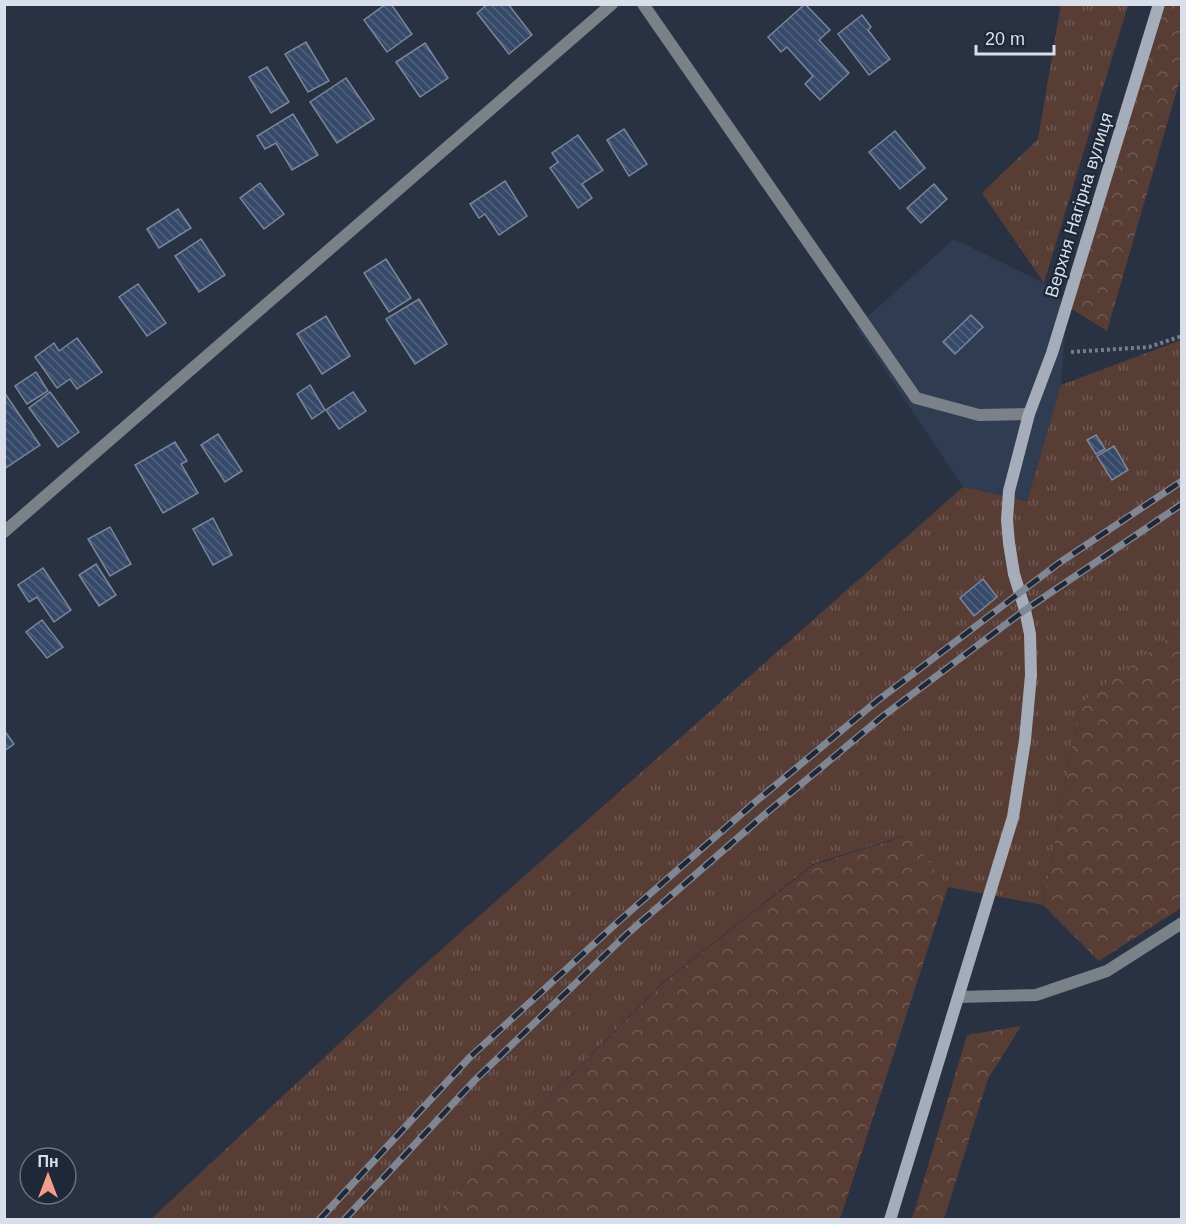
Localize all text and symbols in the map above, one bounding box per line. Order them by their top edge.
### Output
scale bar [976,18,1054,56]
text: 20 m [985,29,1025,49]
street label: Верхня Нагірна вулиця [1041,110,1117,300]
north arrow [18,1146,78,1206]
text: Пн [37,1153,59,1170]

